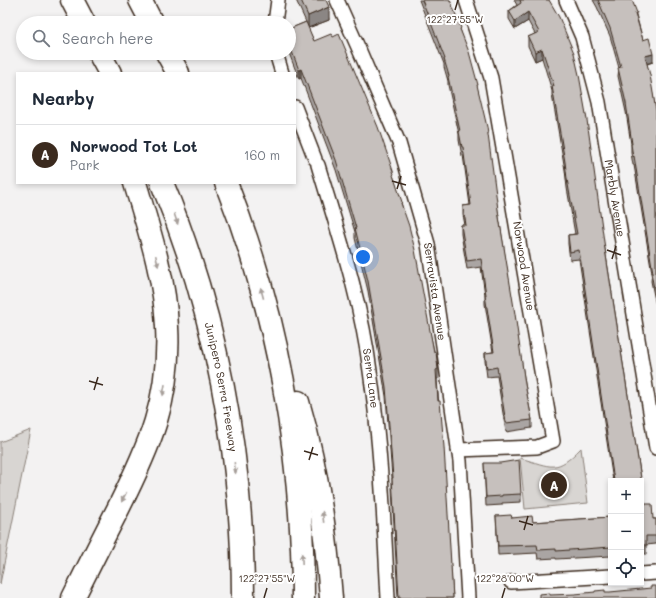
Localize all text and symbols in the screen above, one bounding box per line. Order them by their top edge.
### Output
text: 122°27'55"W [427,12,484,26]
search box [16,16,296,60]
icon: search [30,27,52,49]
text: Search here [62,28,153,48]
text: Nearby [32,87,94,109]
text: Norwood Tot Lot [70,136,197,156]
text: A [40,146,50,163]
text: 160 m [244,146,280,163]
text: Park [70,156,99,173]
street label: Marbly Avenue [602,158,629,238]
one-way arrow [173,214,179,226]
street label: Norwood Avenue [510,220,539,312]
street label: Serravista Avenue [421,241,450,342]
your location [353,247,373,267]
one-way arrow [154,255,160,267]
one-way arrow [259,286,265,298]
street label: Junipero Serra Freeway [202,321,241,453]
street label: Serra Lane [360,347,383,409]
one-way arrow [161,384,167,396]
one-way arrow [232,462,238,474]
pin: A [541,470,567,500]
map controls [608,478,644,586]
button: + [608,478,644,514]
one-way arrow [121,491,127,503]
one-way arrow [319,511,326,524]
button: − [608,514,644,550]
button: locate [608,550,644,586]
one-way arrow [299,552,305,565]
text: 122°27'55"W [239,571,296,585]
text: 122°28'00"W [476,571,534,585]

